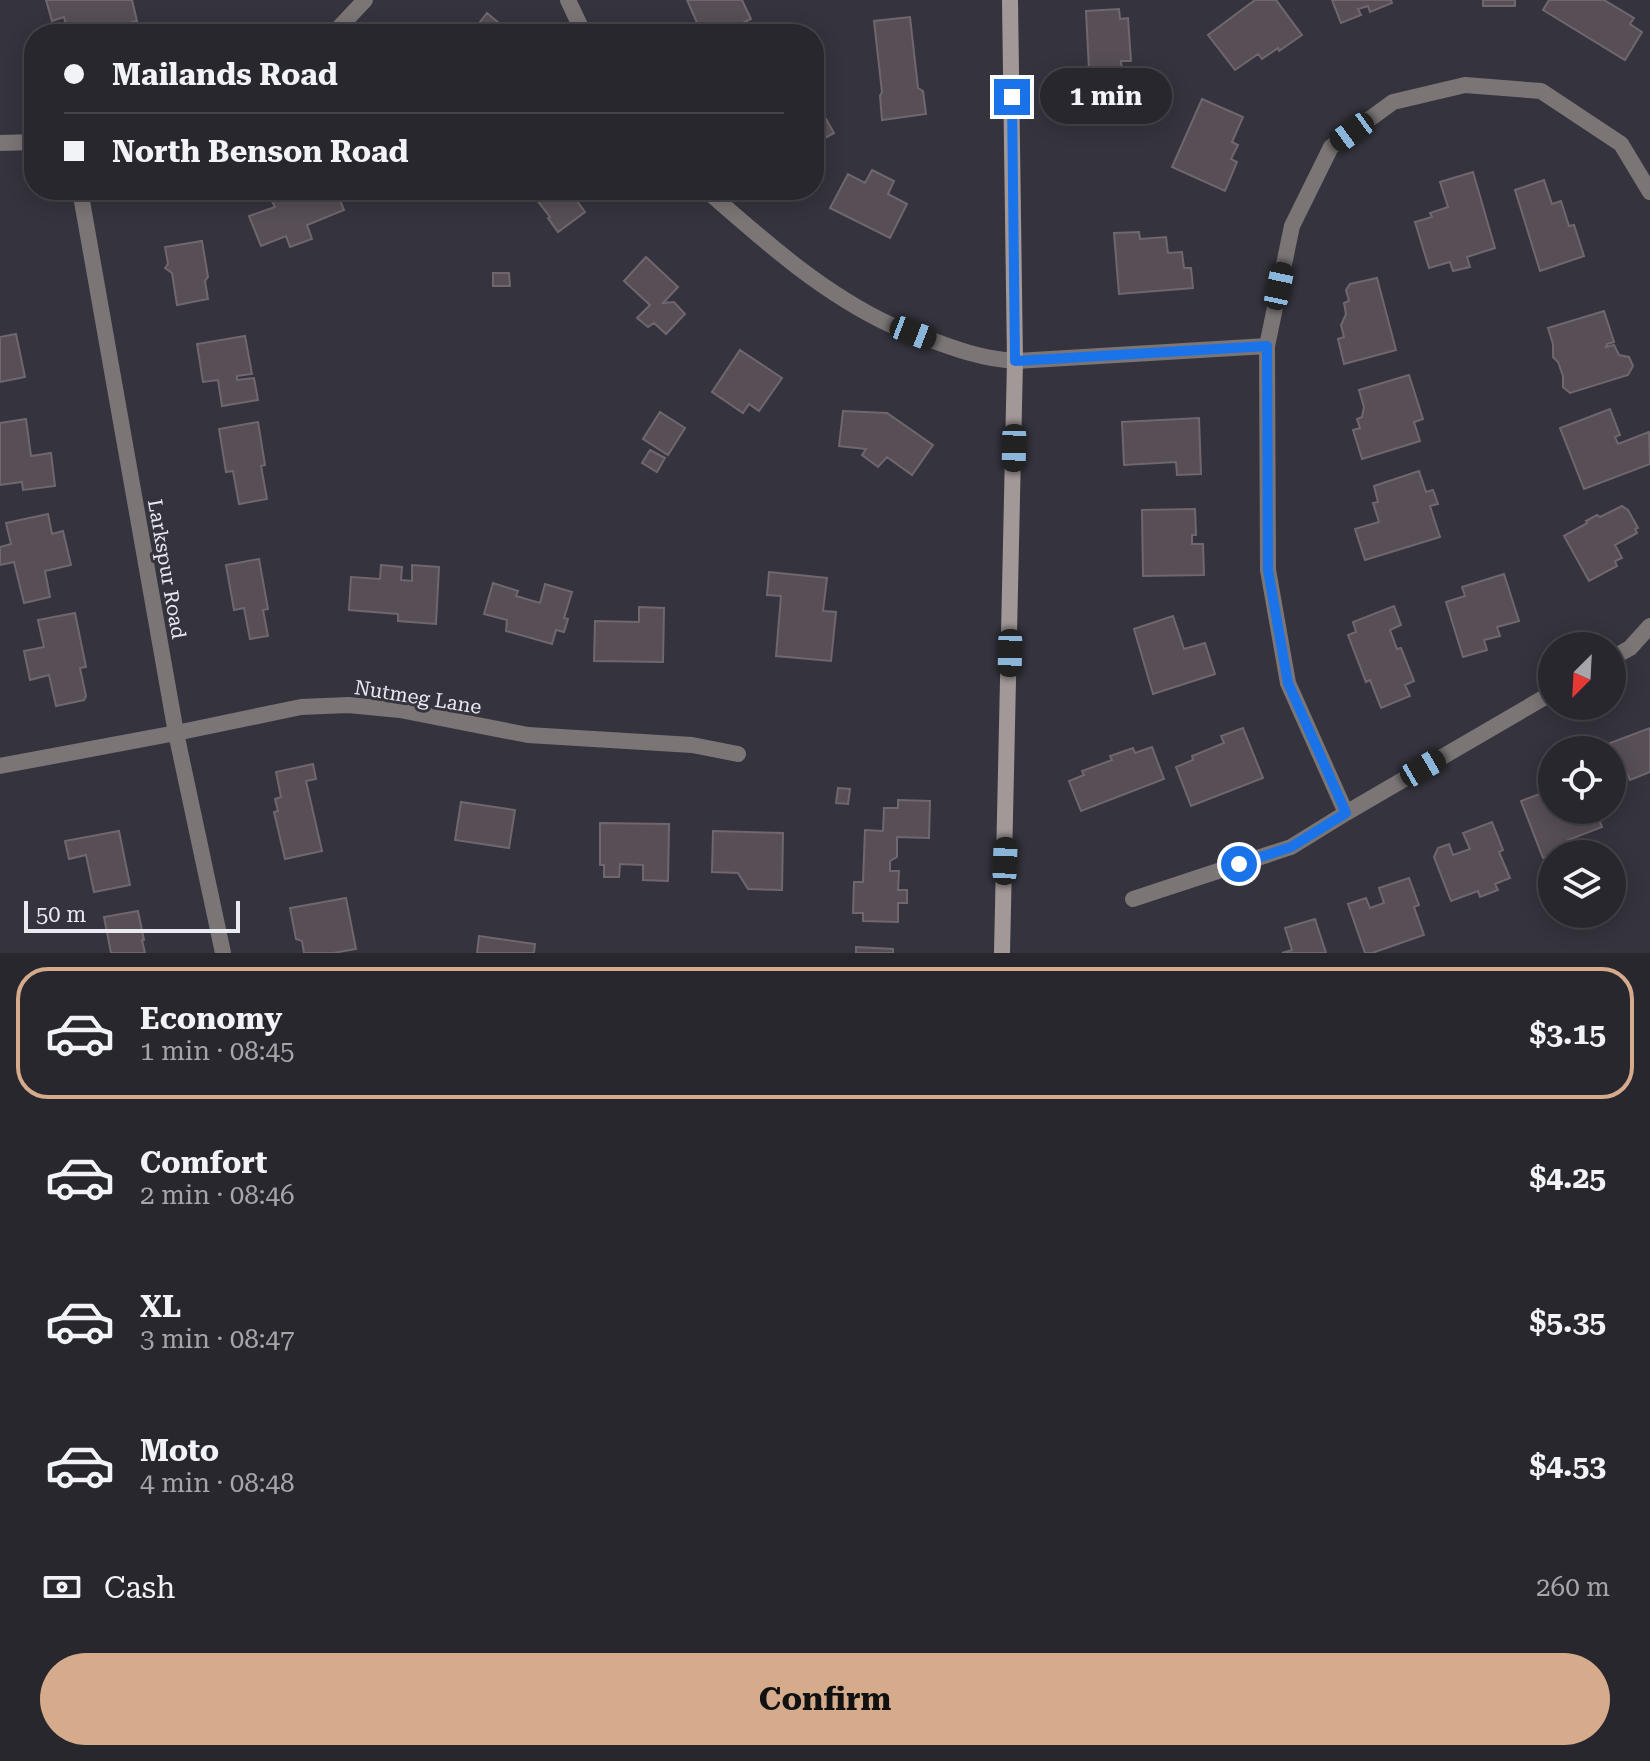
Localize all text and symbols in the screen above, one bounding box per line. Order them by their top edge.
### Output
text: Mailands Road [112,57,338,92]
callout: 1 min [1040,69,1172,125]
route end [994,79,1030,115]
text: 1 min [1070,81,1142,111]
car [1326,108,1378,156]
text: North Benson Road [112,134,408,169]
car [1262,260,1296,312]
car [886,313,940,353]
car [1002,424,1026,472]
street label: Larkspur Road [143,497,191,641]
car [998,629,1022,677]
north arrow [1538,632,1626,720]
map controls [1538,632,1626,928]
street label: Nutmeg Lane [353,675,483,719]
button: locate [1538,736,1626,824]
car [1396,746,1450,790]
car [992,837,1018,885]
button: layers [1538,840,1626,928]
route start [1221,846,1257,882]
scale bar [24,897,240,933]
text: 50 m [36,902,86,927]
icon: car [44,997,116,1069]
text: Economy [140,1001,282,1036]
text: $3.15 [1529,1016,1606,1051]
text: 1 min · 08:45 [140,1036,295,1066]
icon: car [44,1141,116,1213]
text: Comfort [140,1145,267,1180]
text: $4.25 [1529,1160,1606,1195]
text: 2 min · 08:46 [140,1180,295,1210]
icon: car [44,1285,116,1357]
text: XL [140,1289,181,1324]
text: $5.35 [1529,1304,1606,1339]
text: 3 min · 08:47 [140,1324,295,1354]
icon: car [44,1429,116,1501]
text: Moto [140,1433,219,1468]
text: $4.53 [1529,1448,1606,1483]
text: 4 min · 08:48 [140,1468,295,1498]
icon: cash [40,1565,84,1609]
text: Cash [104,1570,175,1605]
text: 260 m [1536,1572,1610,1602]
button: Confirm [40,1653,1610,1745]

